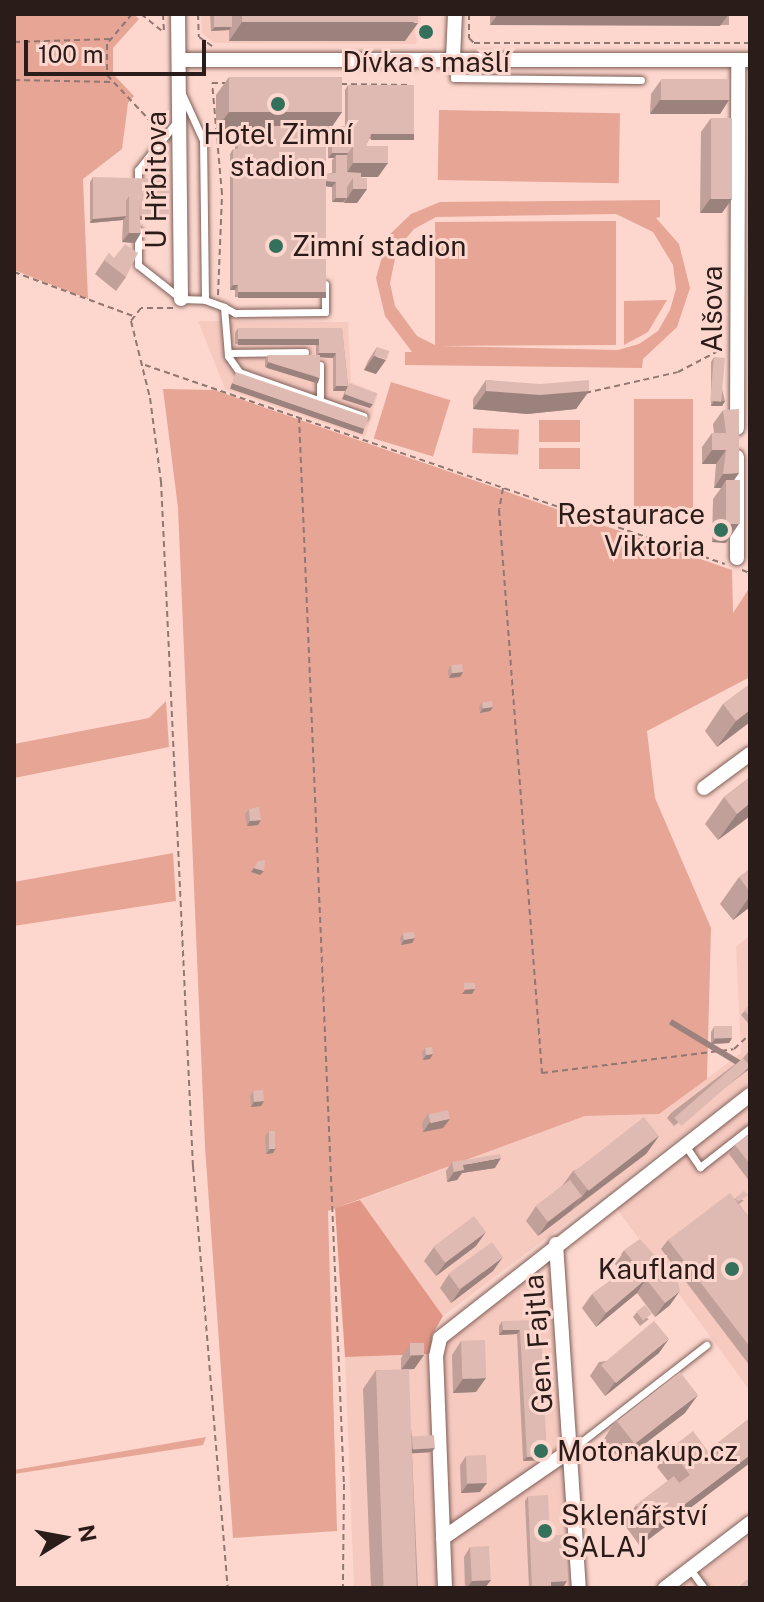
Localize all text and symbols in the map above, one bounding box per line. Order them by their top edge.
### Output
marker: Dívka s mašlí [417,23,435,41]
scale bar [28,24,210,74]
text: 100 m [38,40,104,68]
place label: Dívka s mašlí [342,45,510,79]
marker: Hotel Zimní stadion [269,95,287,113]
street label: U Hřbitova [139,111,173,249]
place label: Hotel Zimní stadion [203,117,353,183]
place label: Zimní stadion [292,229,466,263]
marker: Zimní stadion [267,237,285,255]
street label: Alšova [695,266,729,352]
place label: Restaurace Viktoria [557,497,705,563]
marker: Restaurace Viktoria [712,521,730,539]
place label: Kaufland [598,1252,716,1286]
marker: Kaufland [723,1260,741,1278]
street label: Gen. Fajtla [516,1273,560,1415]
place label: Motonakup.cz [557,1434,738,1468]
marker: Motonakup.cz [532,1442,550,1460]
north arrow [24,1498,104,1578]
place label: Sklenářství SALAJ [561,1498,707,1564]
text: N [73,1522,102,1544]
marker: Sklenářství SALAJ [536,1522,554,1540]

